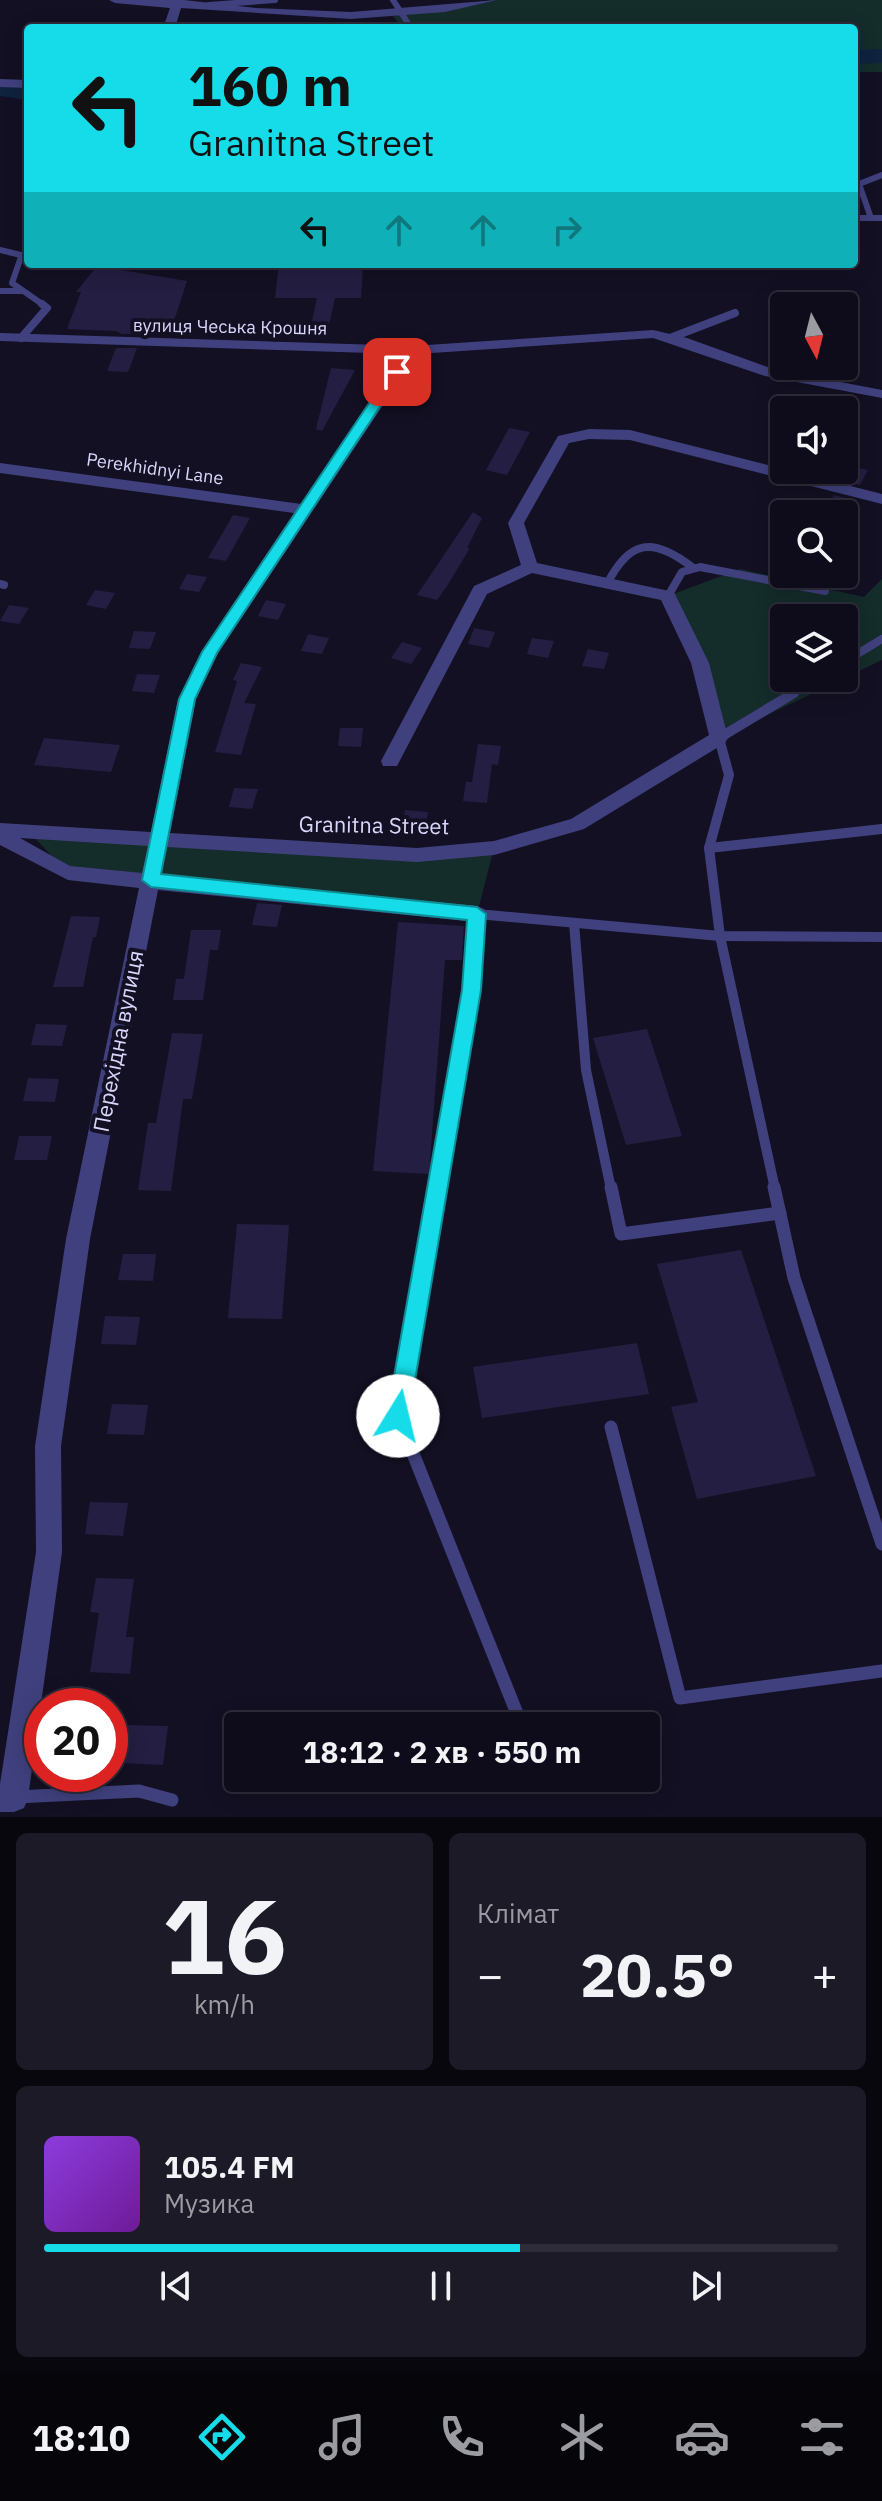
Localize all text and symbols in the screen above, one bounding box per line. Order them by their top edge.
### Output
text: 160 m [188,49,352,121]
icon: left [56,56,160,160]
text: Granitna Street [188,119,434,166]
icon: left [293,208,337,252]
icon: ahead [377,208,421,252]
icon: ahead [461,208,505,252]
icon: right [545,208,589,252]
north arrow [770,292,858,380]
map controls [770,292,858,692]
street label: вулиця Чеська Крошня [133,313,327,340]
pin [363,338,431,406]
icon: arrive [375,350,419,394]
button: sound [770,396,858,484]
street label: Perekhidnyi Lane [85,448,225,490]
button: search [770,500,858,588]
button: layers [770,604,858,692]
street label: Granitna Street [299,809,450,840]
street label: Перехідна вулиця [86,948,149,1134]
position arrow [356,1374,440,1458]
speed limit sign: 20 [24,1688,128,1792]
text: 18:12 · 2 хв · 550 m [303,1732,581,1771]
text: 16 [162,1867,287,2003]
text: Клімат [477,1896,559,1930]
text: 20.5° [580,1935,735,2014]
text: − [477,1946,503,2003]
text: + [812,1946,838,2003]
text: km/h [194,1987,255,2021]
text: 105.4 FM [164,2147,295,2186]
text: Музика [164,2186,254,2220]
icon: previous [154,2264,198,2308]
icon: pause [419,2264,463,2308]
icon: next [684,2264,728,2308]
icon: directions [194,2409,250,2465]
icon: music [314,2409,370,2465]
icon: phone [434,2409,490,2465]
icon: climate [554,2409,610,2465]
icon: car [674,2409,730,2465]
icon: filters [794,2409,850,2465]
text: 18:10 [32,2414,130,2461]

